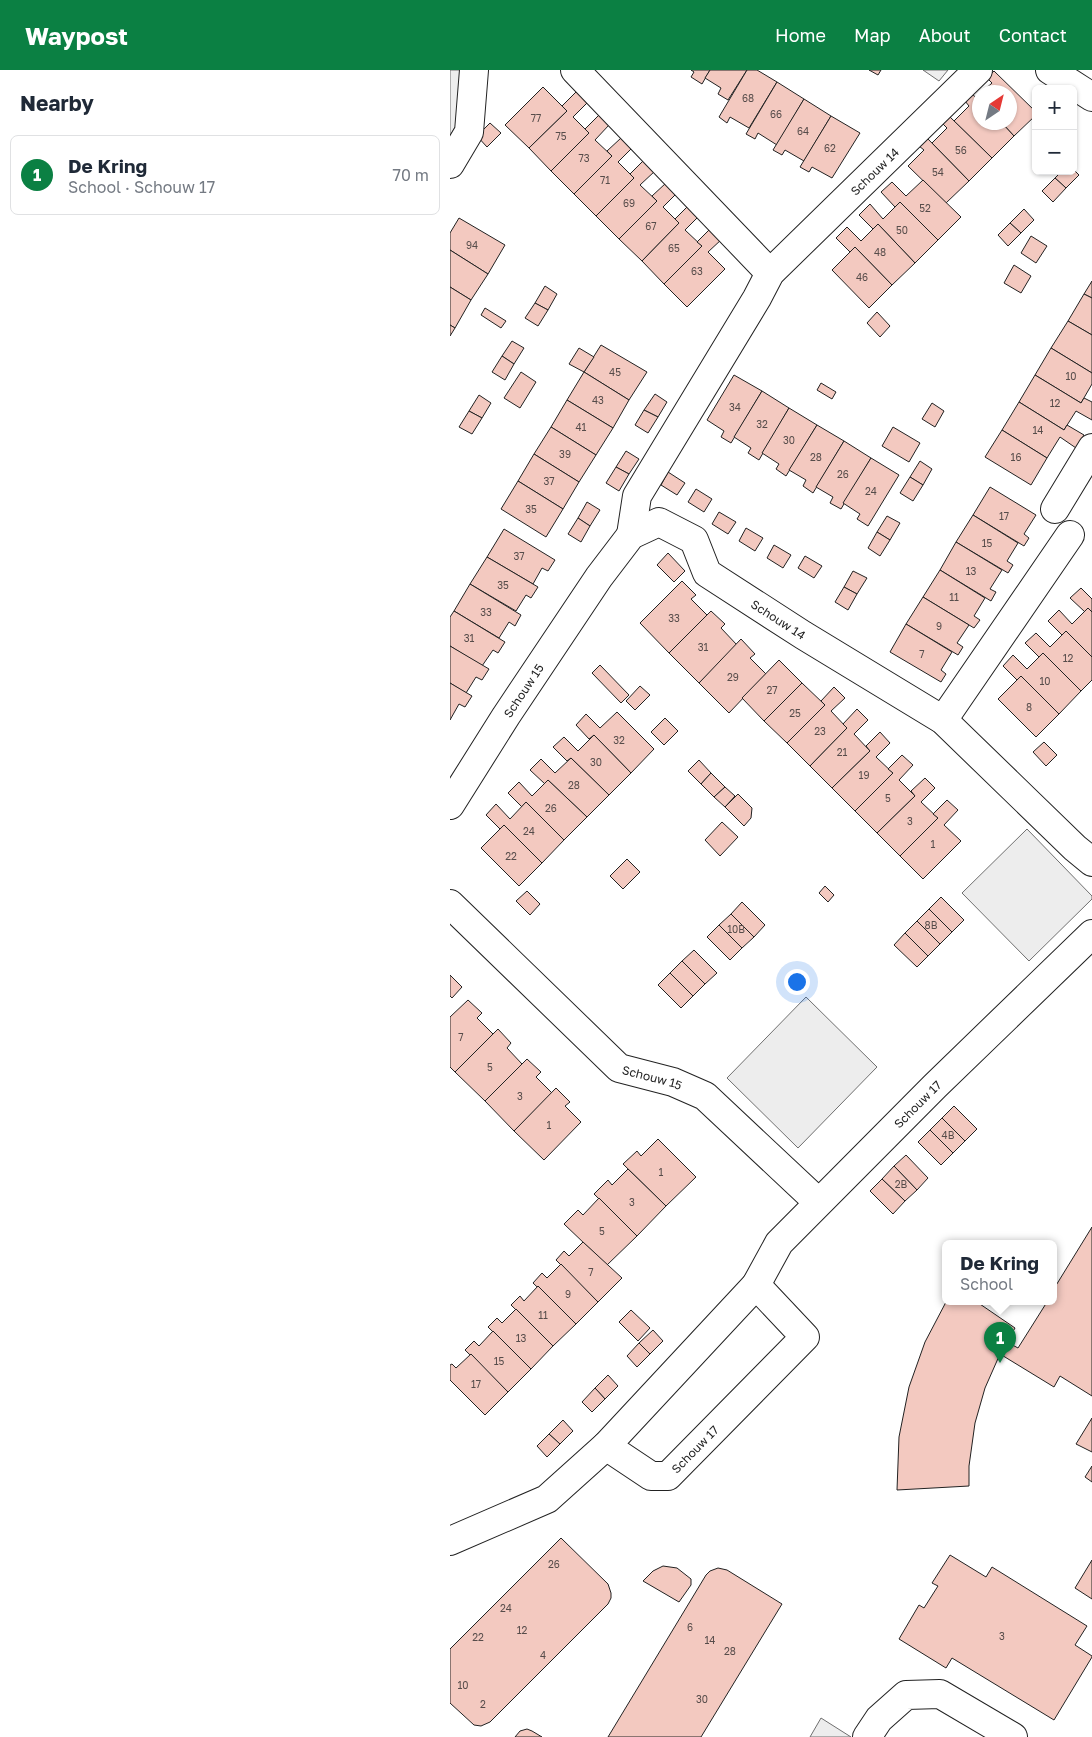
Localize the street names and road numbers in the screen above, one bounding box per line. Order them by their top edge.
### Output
street label: Schouw 14 [847,144,902,198]
street label: Schouw 14 [748,596,809,642]
street label: Schouw 15 [500,661,547,720]
street label: Schouw 15 [621,1062,685,1093]
street label: Schouw 17 [890,1077,944,1131]
street label: Schouw 17 [668,1422,721,1476]

